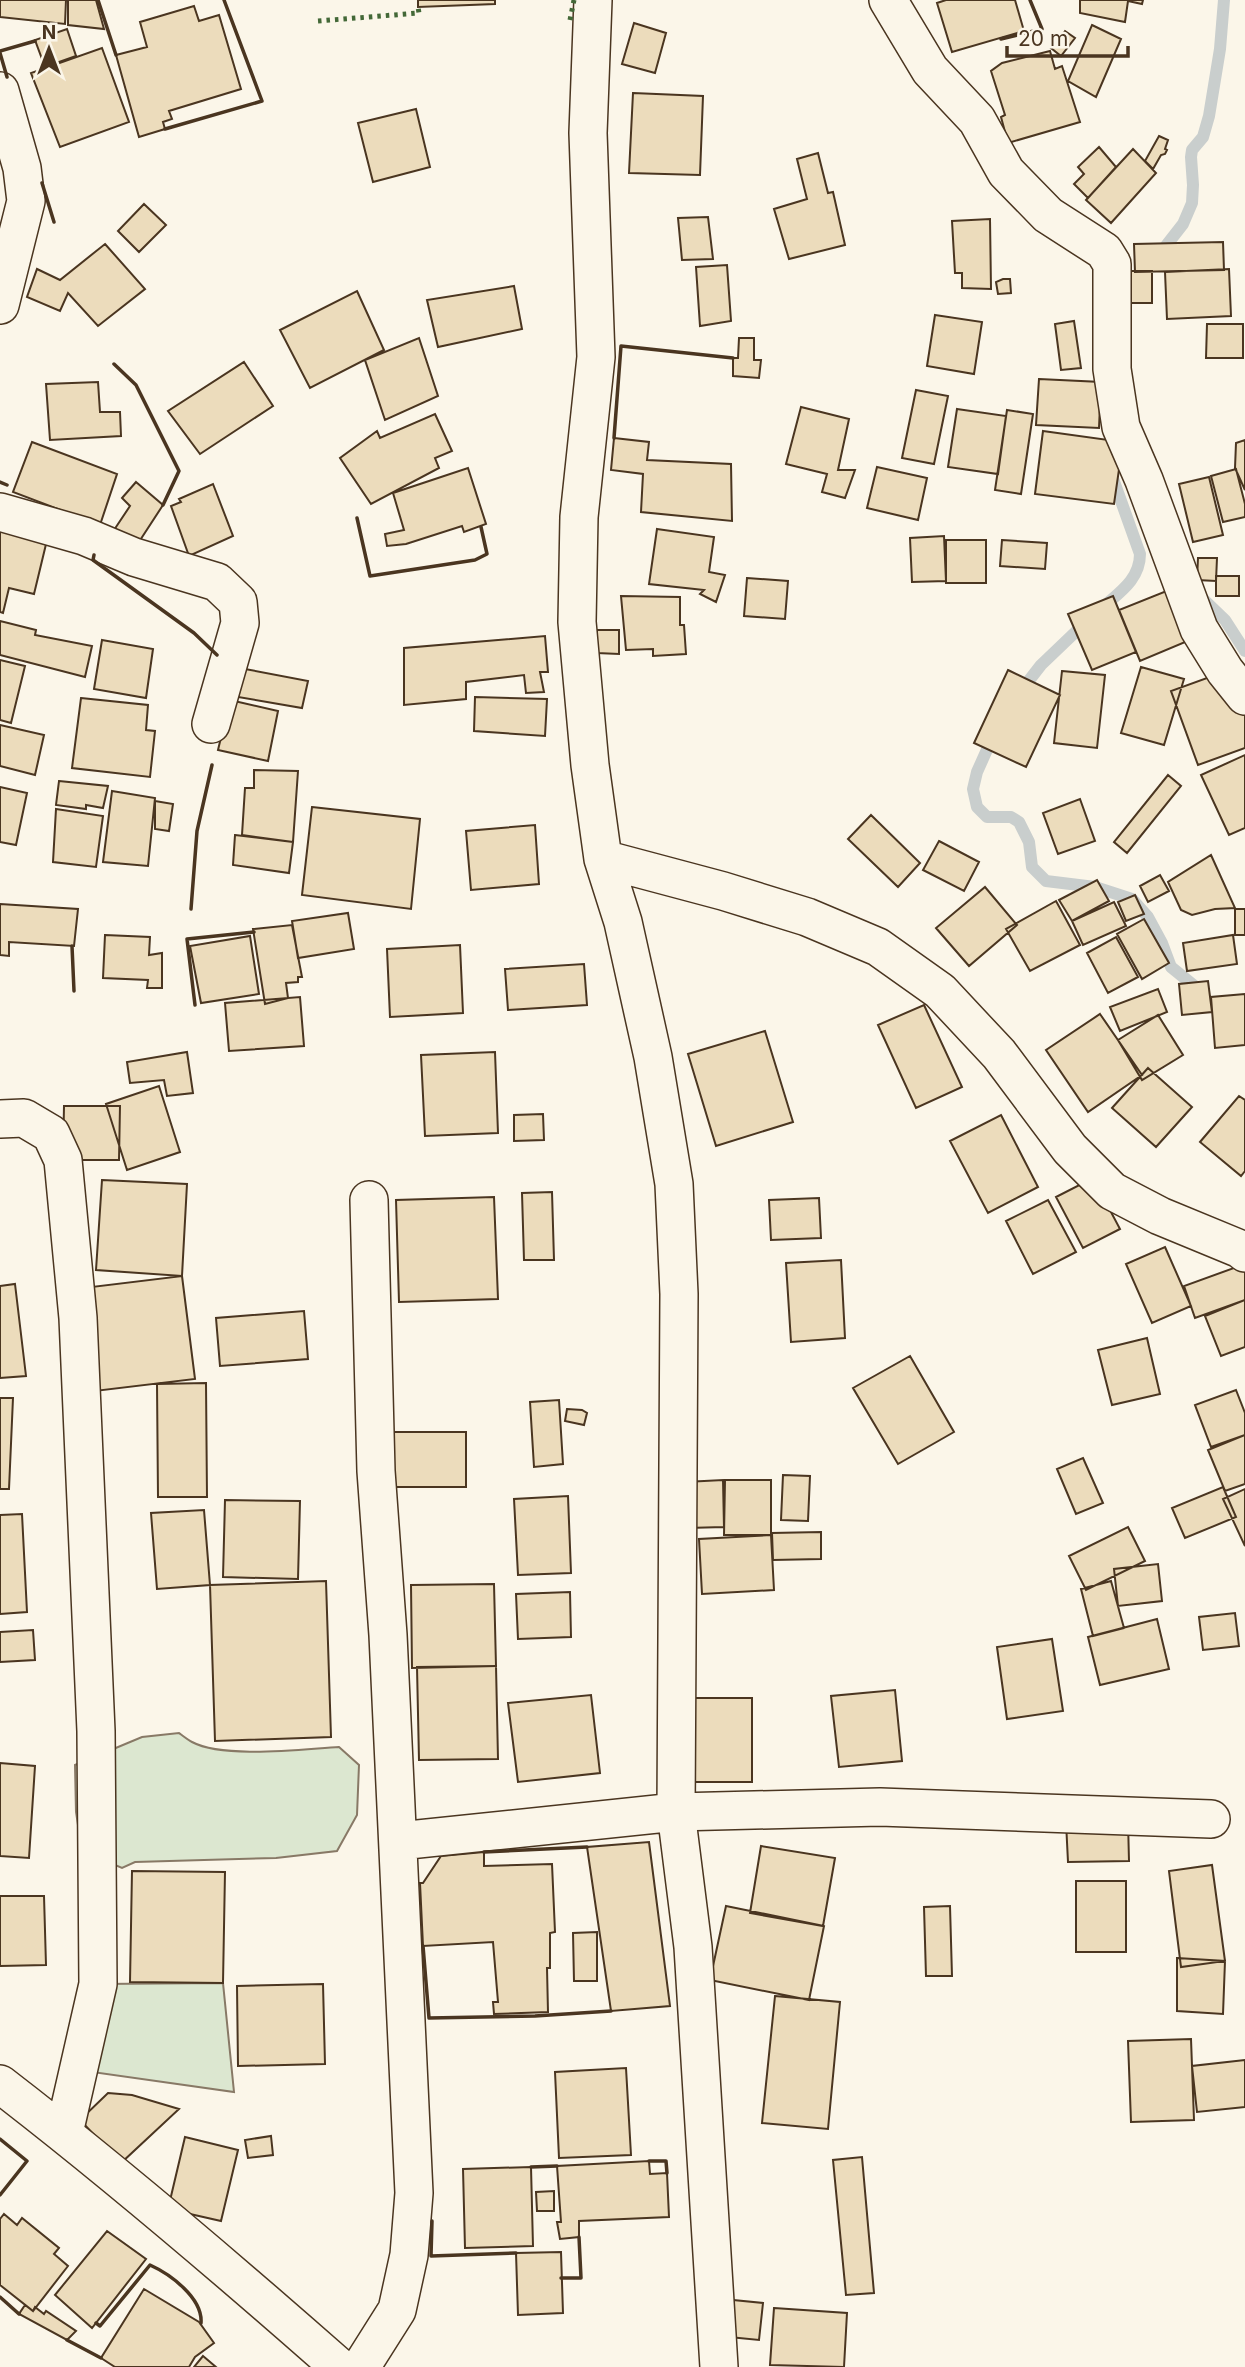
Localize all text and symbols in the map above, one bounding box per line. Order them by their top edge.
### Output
north arrow [14,14,84,84]
scale bar [1007,14,1128,58]
text: N [42,21,56,44]
text: 20 m [1018,26,1068,51]

